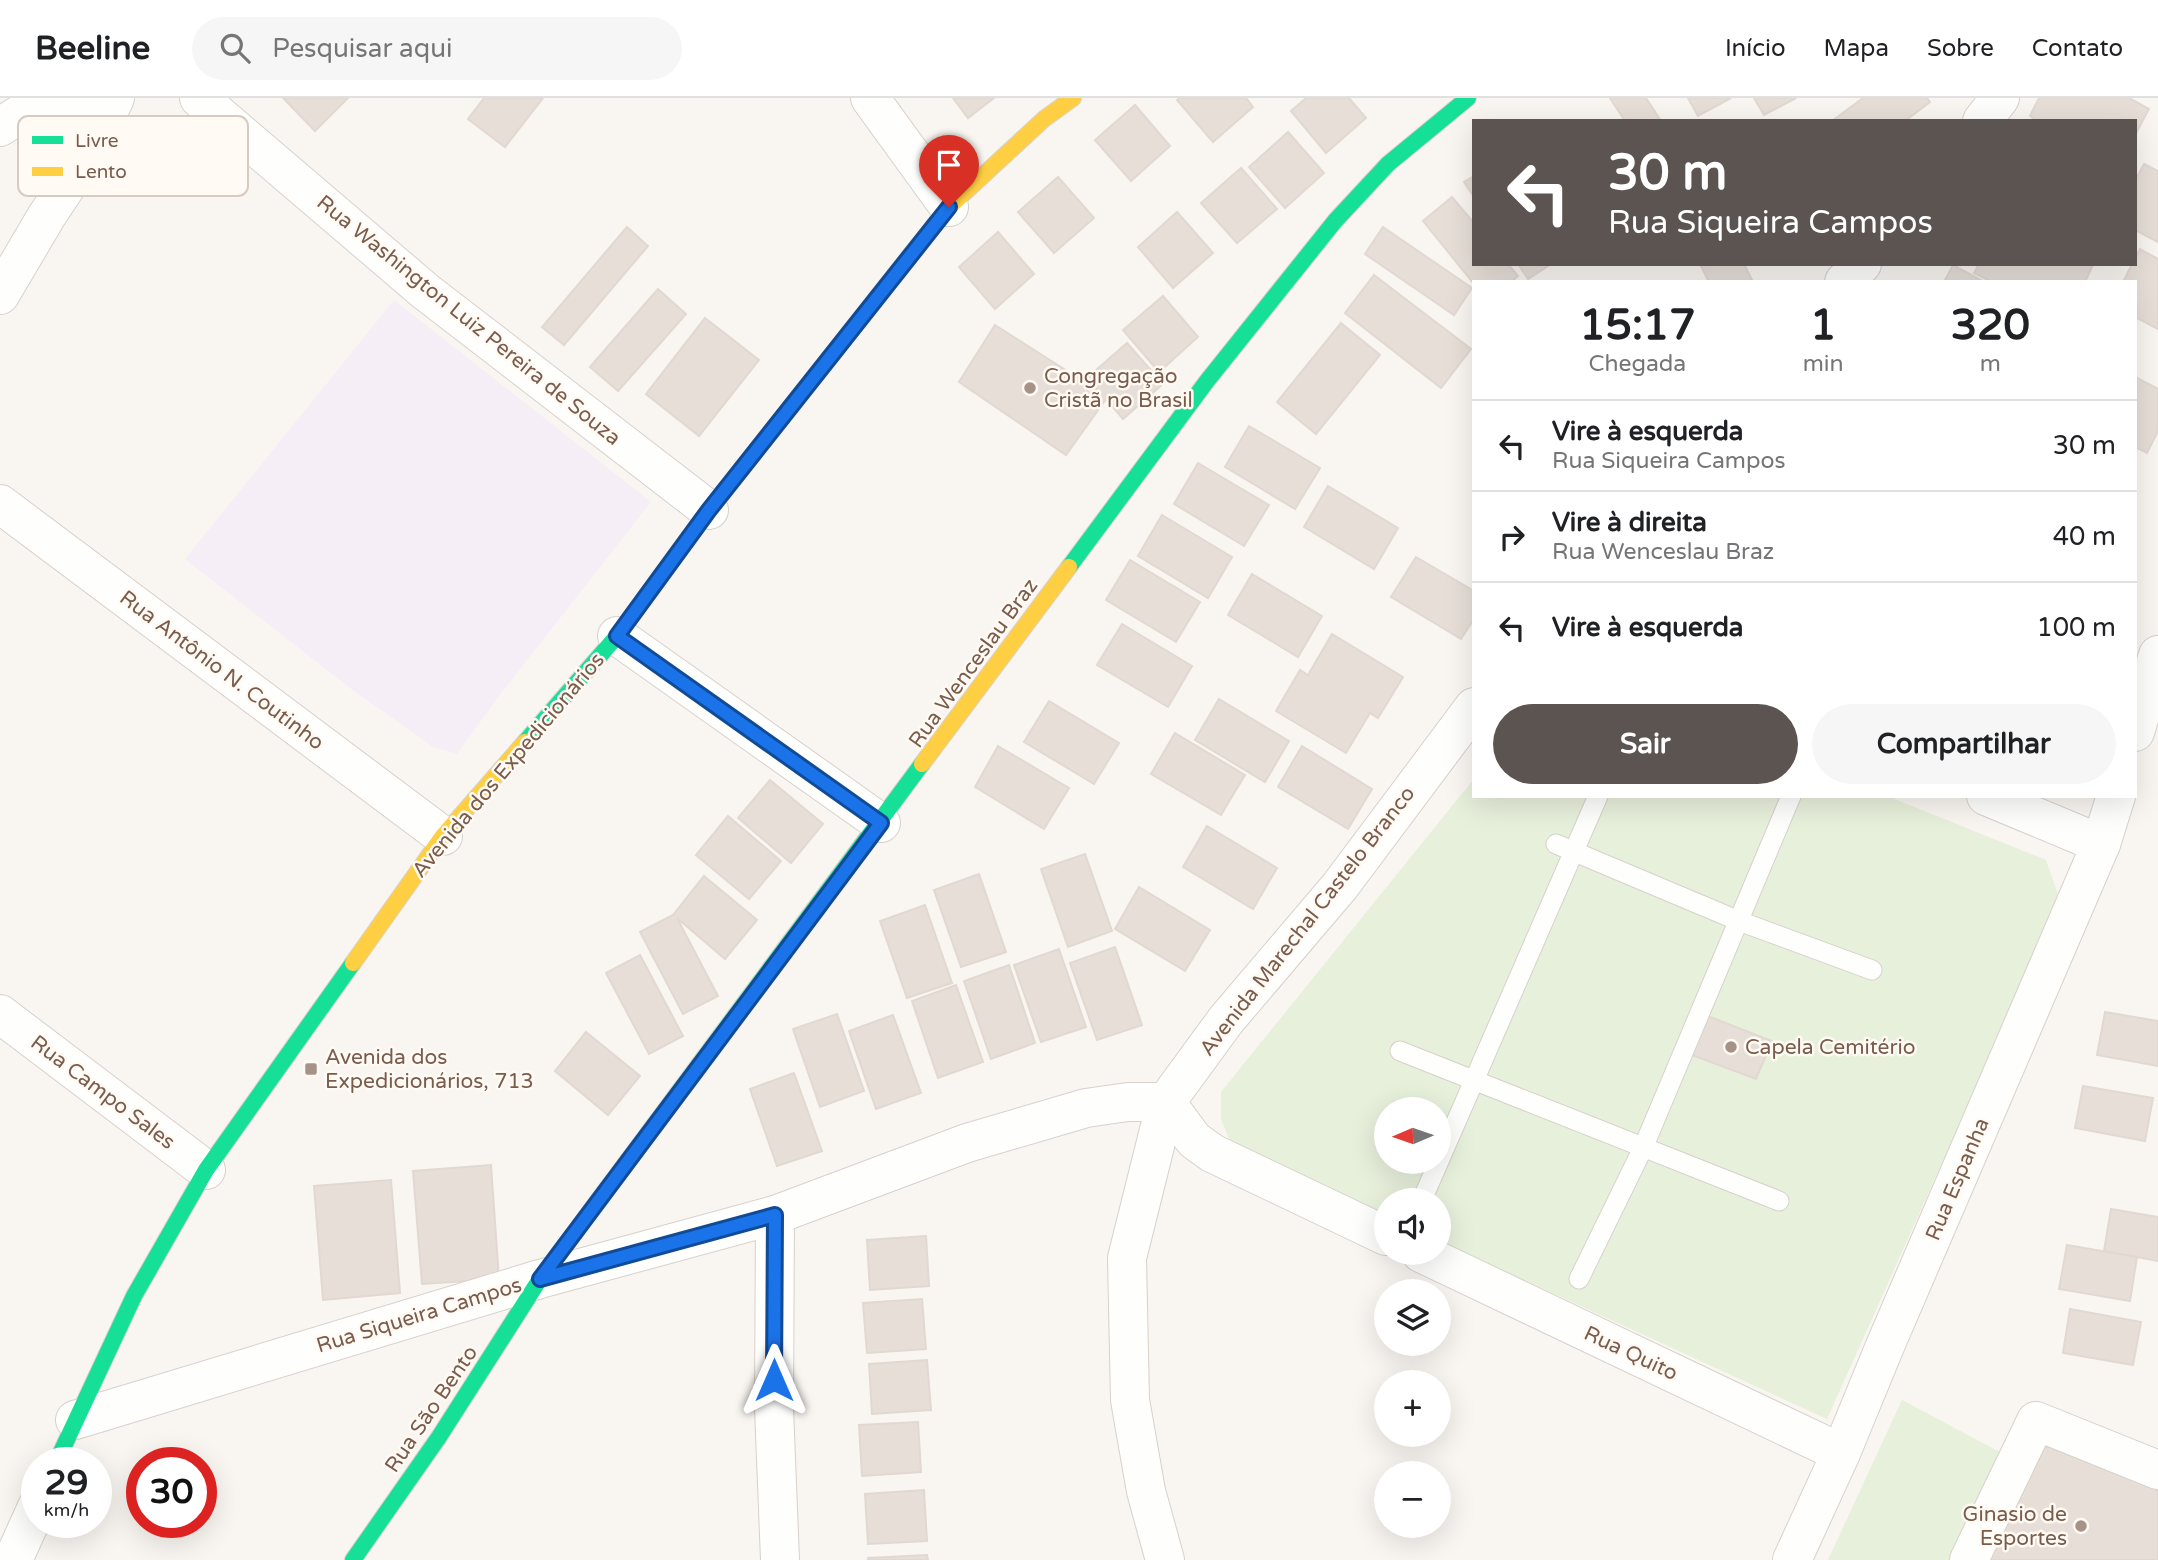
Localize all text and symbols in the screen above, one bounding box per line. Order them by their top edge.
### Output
search box [192,17,682,80]
text: Beeline [35,29,150,68]
icon: search [216,29,254,67]
text: Pesquisar aqui [272,33,452,64]
text: Início [1725,34,1786,63]
text: Mapa [1824,34,1889,63]
text: Sobre [1927,34,1994,63]
text: Contato [2032,34,2123,63]
legend [18,116,248,196]
text: Livre [75,130,119,152]
pin [919,135,979,207]
text: 30 m [1608,144,1727,203]
icon: arrive [930,146,968,184]
icon: left [1493,147,1584,238]
text: Lento [75,161,127,183]
street label: Rua Washington Luiz Pereira de Souza [312,190,626,451]
text: Rua Siqueira Campos [1608,204,1933,242]
text: 15:17 [1579,300,1696,351]
text: 1 [1810,300,1836,351]
text: 320 [1951,300,2030,351]
text: Chegada [1588,350,1686,378]
text: min [1803,350,1844,378]
text: m [1980,350,2001,378]
place label: Congregação Cristã no Brasil [1044,364,1193,413]
marker: Congregação Cristã no Brasil [1022,380,1038,396]
text: Vire à esquerda [1552,416,1743,447]
icon: left [1493,427,1531,465]
text: 30 m [2053,430,2116,461]
text: Rua Siqueira Campos [1552,447,1786,475]
text: Vire à direita [1552,507,1707,538]
icon: right [1493,518,1531,556]
text: 40 m [2053,521,2116,552]
text: Rua Wenceslau Braz [1552,538,1774,566]
street label: Rua Wenceslau Braz [904,574,1043,753]
street label: Rua Antônio N. Coutinho [115,585,329,755]
icon: left [1493,609,1531,647]
text: Vire à esquerda [1552,612,1743,643]
text: 100 m [2036,612,2116,643]
street label: Avenida dos Expedicionários [407,648,610,883]
button: Sair [1493,704,1798,784]
button: Compartilhar [1812,704,2116,784]
street label: Avenida Marechal Castelo Branco [1194,782,1420,1061]
street label: Rua Campo Sales [26,1030,180,1155]
place label: Capela Cemitério [1745,1035,1915,1060]
marker: Capela Cemitério [1723,1039,1739,1055]
place label: Avenida dos Expedicionários, 713 [325,1045,534,1094]
marker: Avenida dos Expedicionários, 713 [303,1061,319,1077]
north arrow [1374,1097,1451,1174]
map controls [1374,1097,1451,1538]
street label: Rua Espanha [1920,1114,1995,1244]
button: sound [1374,1188,1451,1265]
street label: Rua Siqueira Campos [314,1272,525,1359]
button: layers [1374,1279,1451,1356]
street label: Rua Quito [1580,1321,1682,1386]
street label: Rua São Bento [380,1341,483,1477]
position arrow [737,1343,811,1417]
button: + [1374,1370,1451,1447]
speed limit sign: 30 [126,1447,217,1538]
button: − [1374,1461,1451,1538]
text: 29 [45,1462,88,1504]
text: km/h [44,1499,89,1521]
place label: Ginasio de Esportes [1963,1502,2067,1551]
marker: Ginasio de Esportes [2073,1518,2089,1534]

